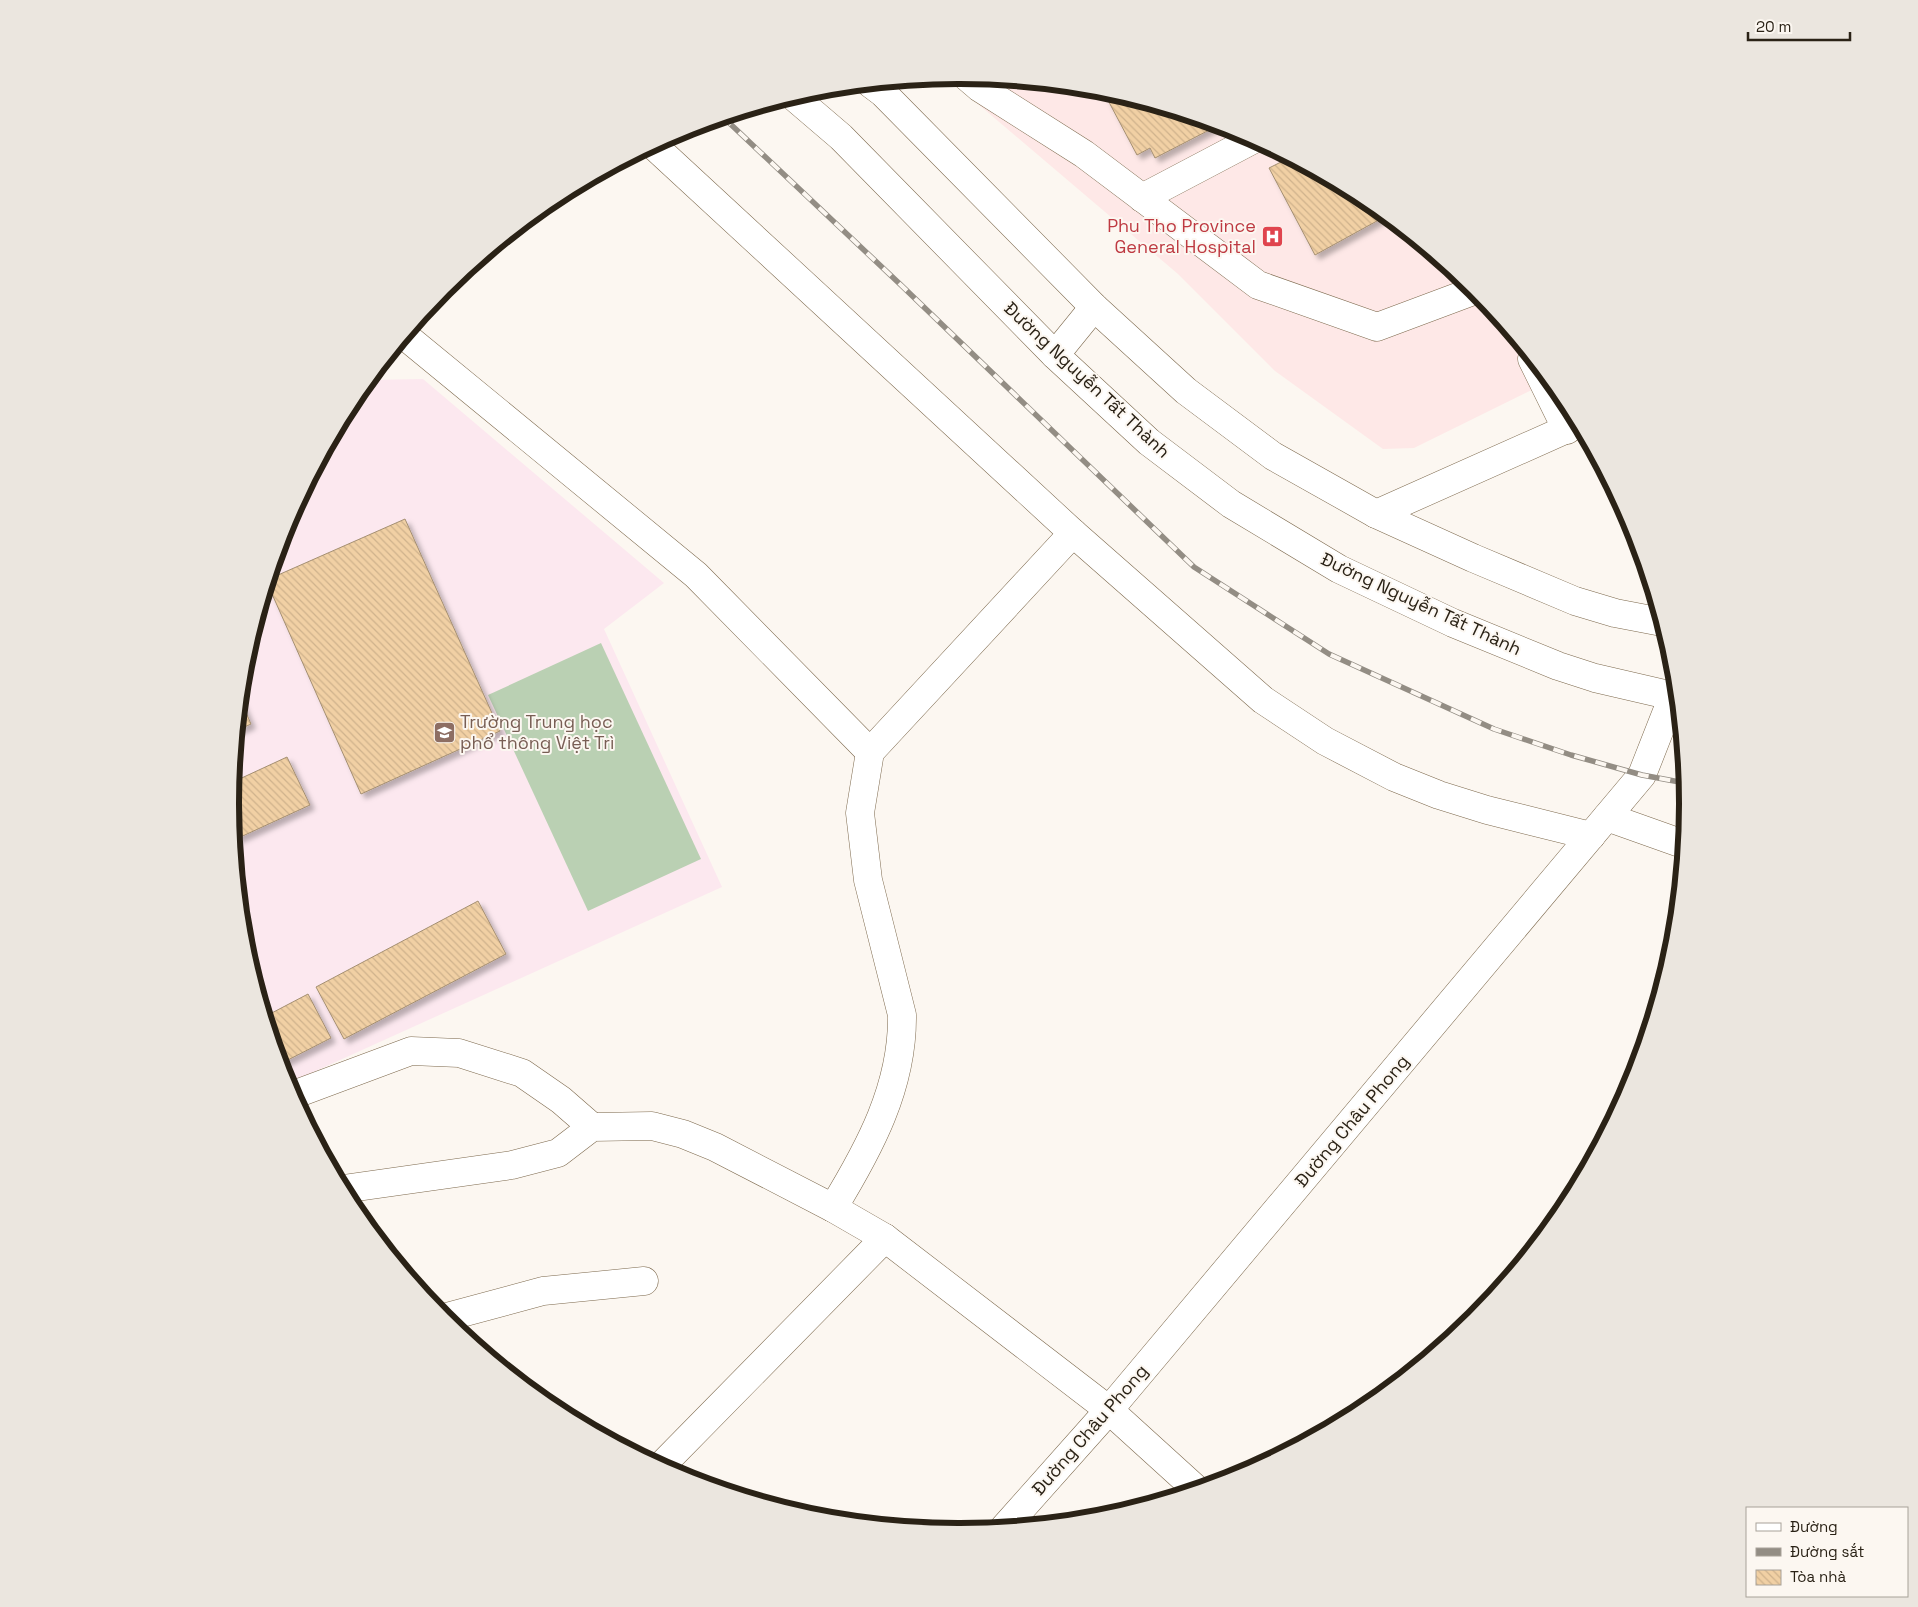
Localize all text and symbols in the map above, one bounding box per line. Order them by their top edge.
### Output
scale bar [1748,10,1850,42]
text: 20 m [1756,17,1791,36]
place label: Phu Tho Province General Hospital [1107,214,1256,258]
hospital icon: Phu Tho Province General Hospital [1260,224,1284,248]
street label: Đường Nguyễn Tất Thành [1000,297,1175,463]
street label: Đường Nguyễn Tất Thành [1317,547,1525,660]
place label: Trường Trung học phổ thông Việt Trì [460,710,615,754]
school or university icon: Trường Trung học phổ thông Việt Trì [432,720,456,744]
street label: Đường Châu Phong [1290,1050,1414,1192]
street label: Đường Châu Phong [1027,1360,1153,1500]
legend [1746,1507,1908,1597]
text: Đường [1790,1517,1838,1536]
text: Đường sắt [1790,1542,1865,1561]
text: Tòa nhà [1790,1567,1846,1586]

